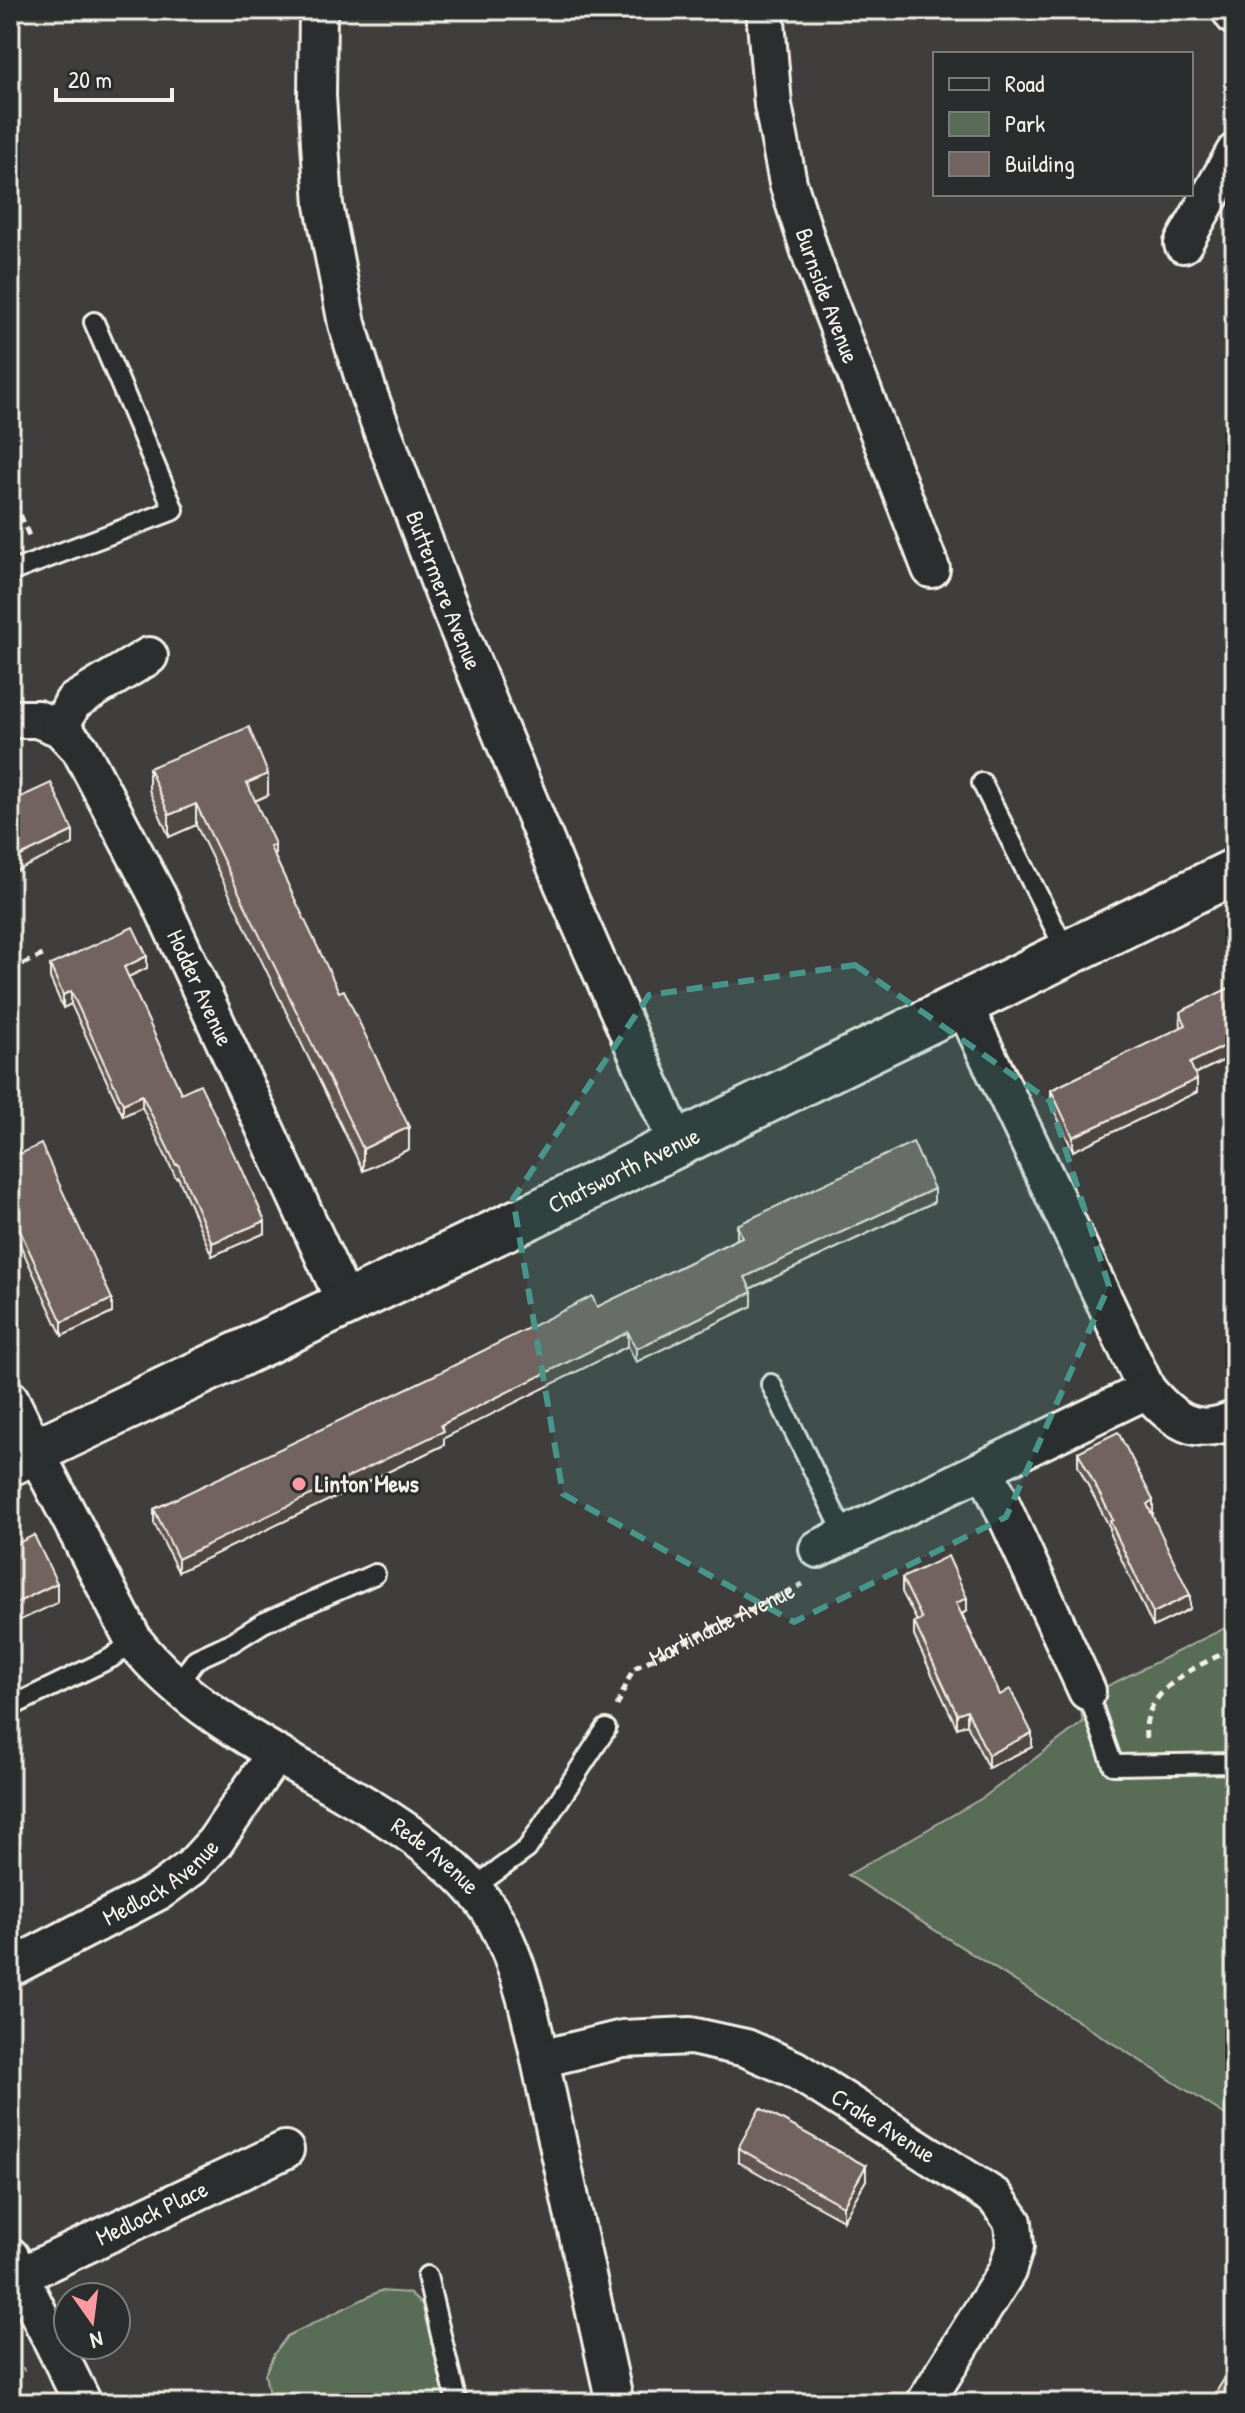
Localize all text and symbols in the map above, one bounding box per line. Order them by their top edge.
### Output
scale bar [56,52,172,102]
legend [933,52,1193,196]
text: 20 m [68,63,112,95]
text: Road [1005,67,1044,99]
text: Park [1005,107,1045,139]
text: Building [1005,147,1075,179]
street label: Burnside Avenue [788,224,868,368]
street label: Buttermere Avenue [399,506,491,675]
street label: Hodder Avenue [160,924,242,1051]
street label: Chatsworth Avenue [542,1119,705,1220]
place label: Linton Mews [315,1467,419,1499]
marker: Linton Mews [290,1475,308,1493]
street label: Martindale Avenue [643,1573,800,1673]
street label: Rede Avenue [385,1809,488,1901]
street label: Medlock Avenue [97,1831,226,1932]
street label: Crake Avenue [826,2080,942,2170]
street label: Medlock Place [90,2172,213,2253]
north arrow [52,2281,132,2361]
text: N [87,2324,106,2356]

